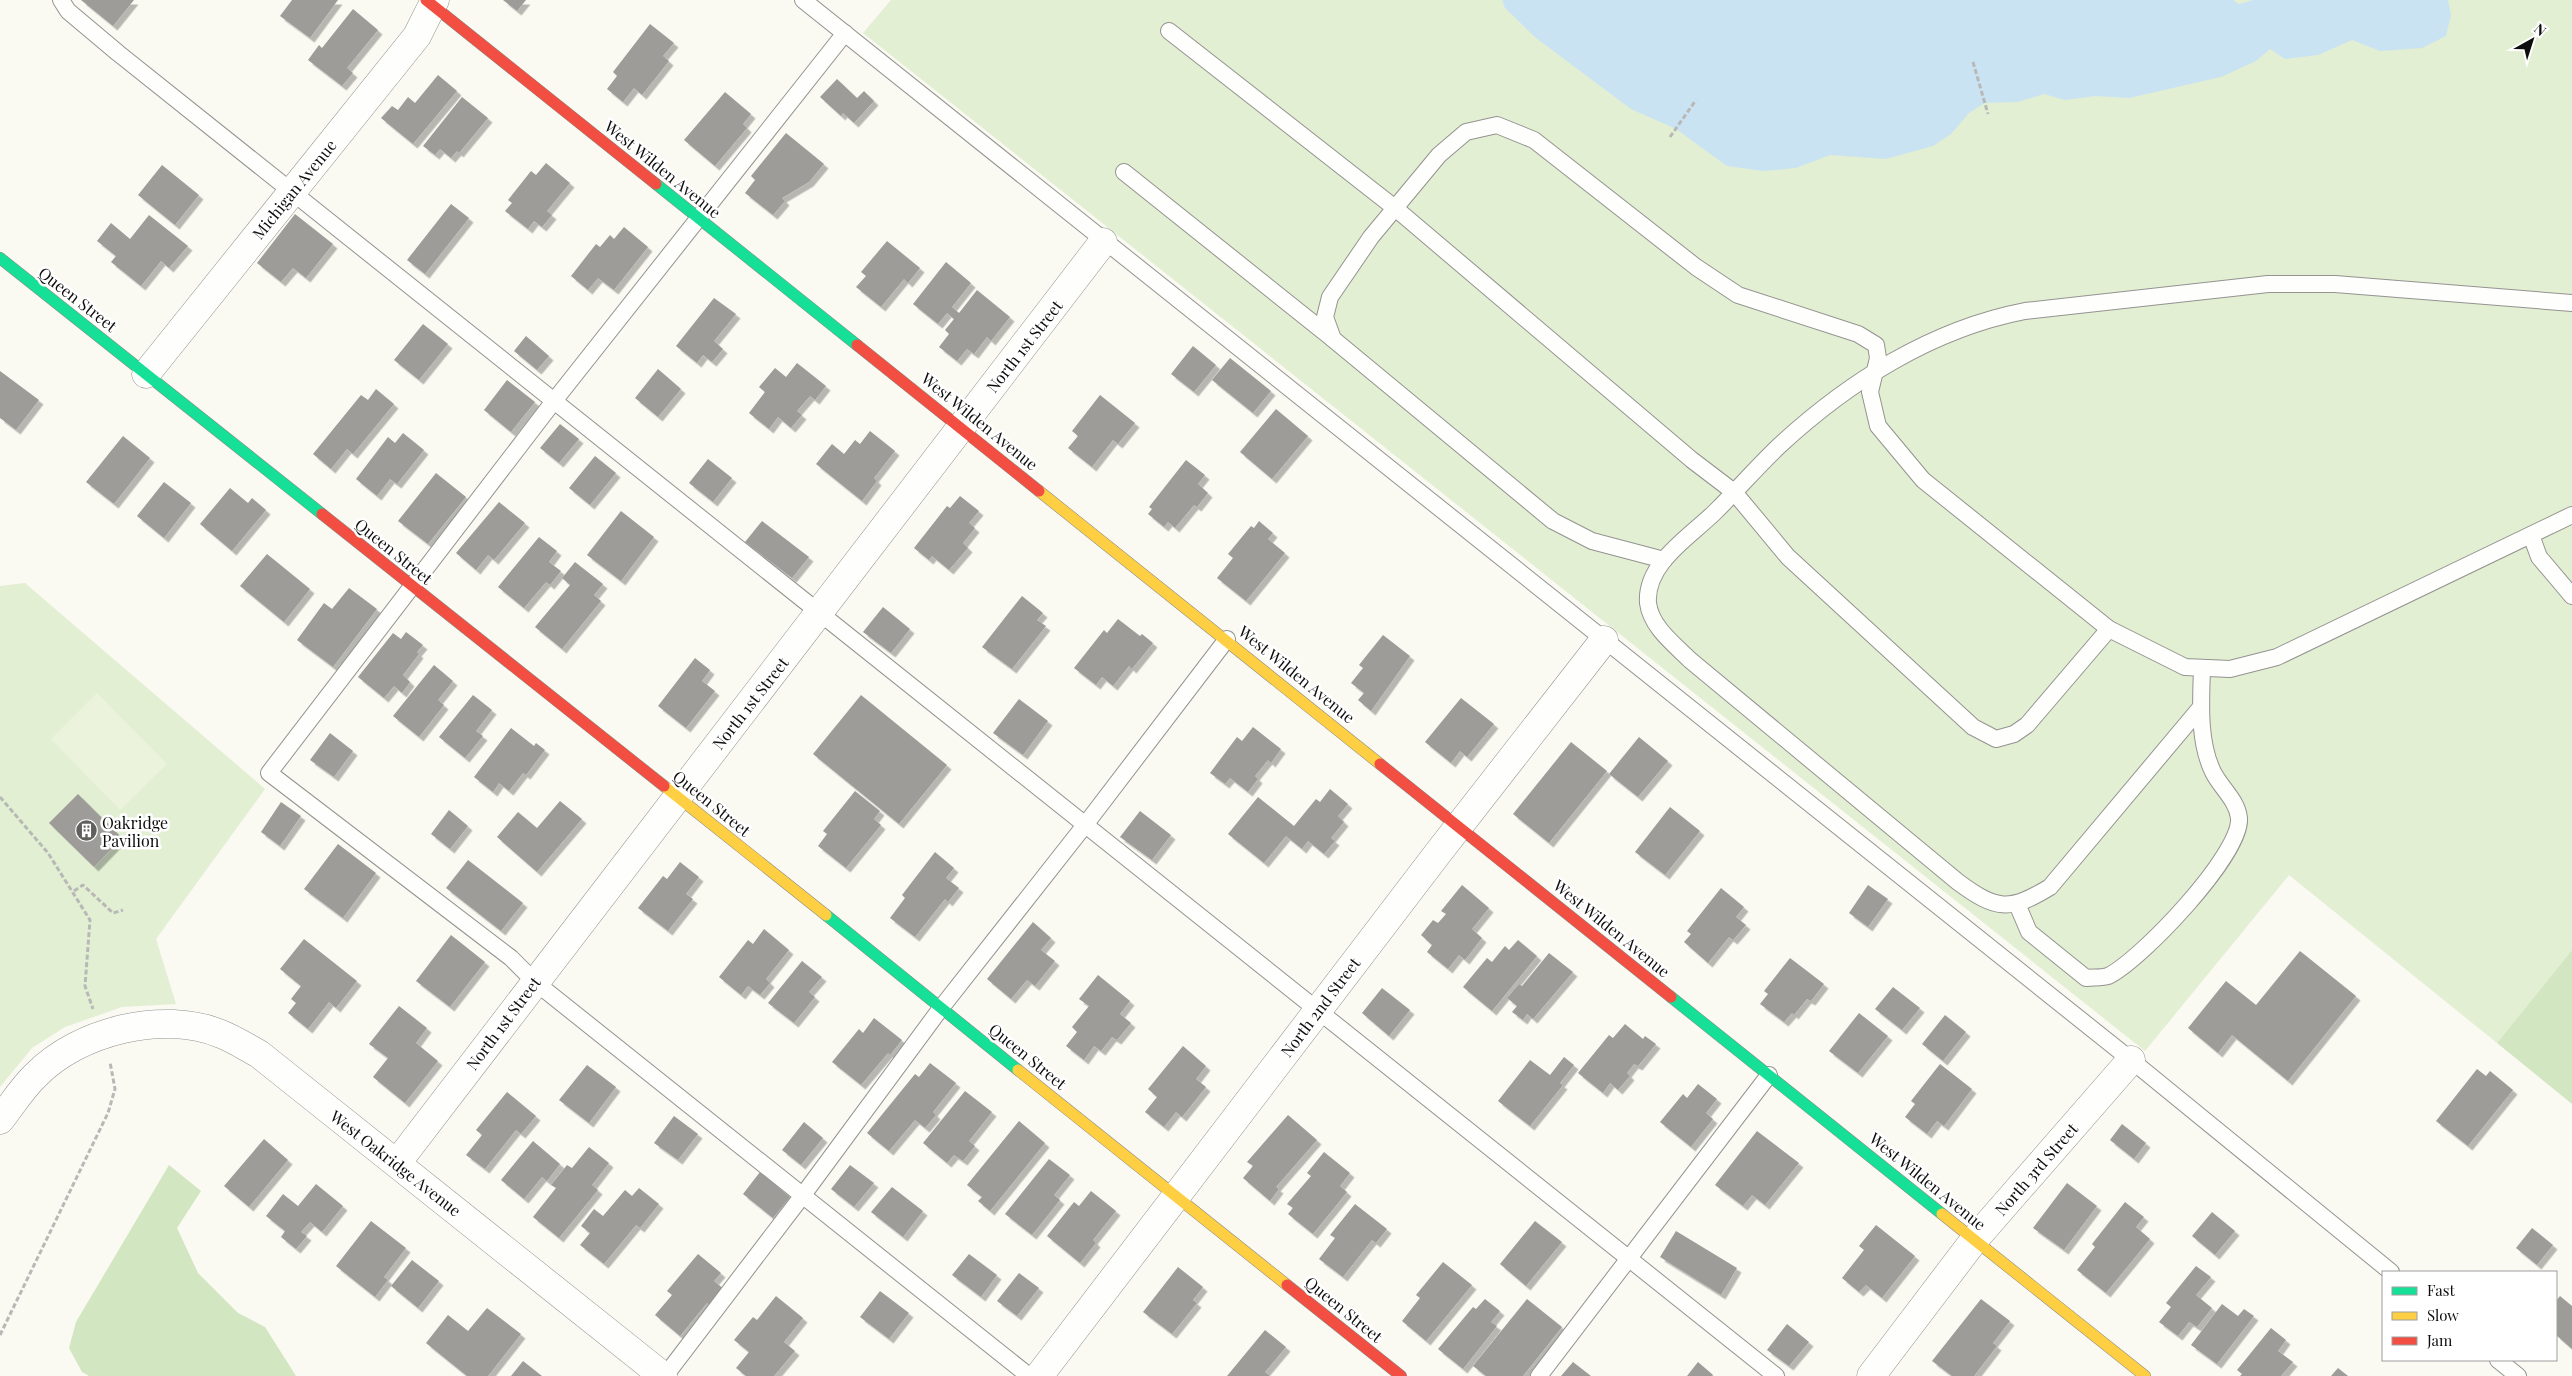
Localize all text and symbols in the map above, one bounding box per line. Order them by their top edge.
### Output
north arrow [2507,15,2557,65]
text: N [2531,19,2550,40]
street label: West Wilden Avenue [600,115,726,222]
street label: Michigan Avenue [247,135,341,243]
street label: Queen Street [35,262,122,336]
street label: North 1st Street [981,295,1067,396]
street label: West Wilden Avenue [917,367,1043,474]
street label: Queen Street [351,513,437,589]
street label: West Wilden Avenue [1234,620,1360,727]
street label: North 1st Street [707,652,793,753]
street label: Queen Street [669,765,755,841]
place label: Oakridge Pavilion [102,812,168,851]
building icon: Oakridge Pavilion [74,819,98,843]
street label: West Wilden Avenue [1549,874,1675,981]
street label: North 2nd Street [1276,953,1365,1061]
street label: North 1st Street [461,972,545,1074]
street label: Queen Street [985,1018,1071,1094]
street label: West Oakridge Avenue [326,1105,466,1221]
street label: North 3rd Street [1990,1118,2082,1220]
street label: West Wilden Avenue [1865,1127,1991,1234]
street label: Queen Street [1301,1271,1387,1347]
legend [2382,1271,2557,1361]
text: Fast [2427,1280,2456,1300]
text: Slow [2427,1305,2459,1325]
text: Jam [2426,1330,2453,1350]

